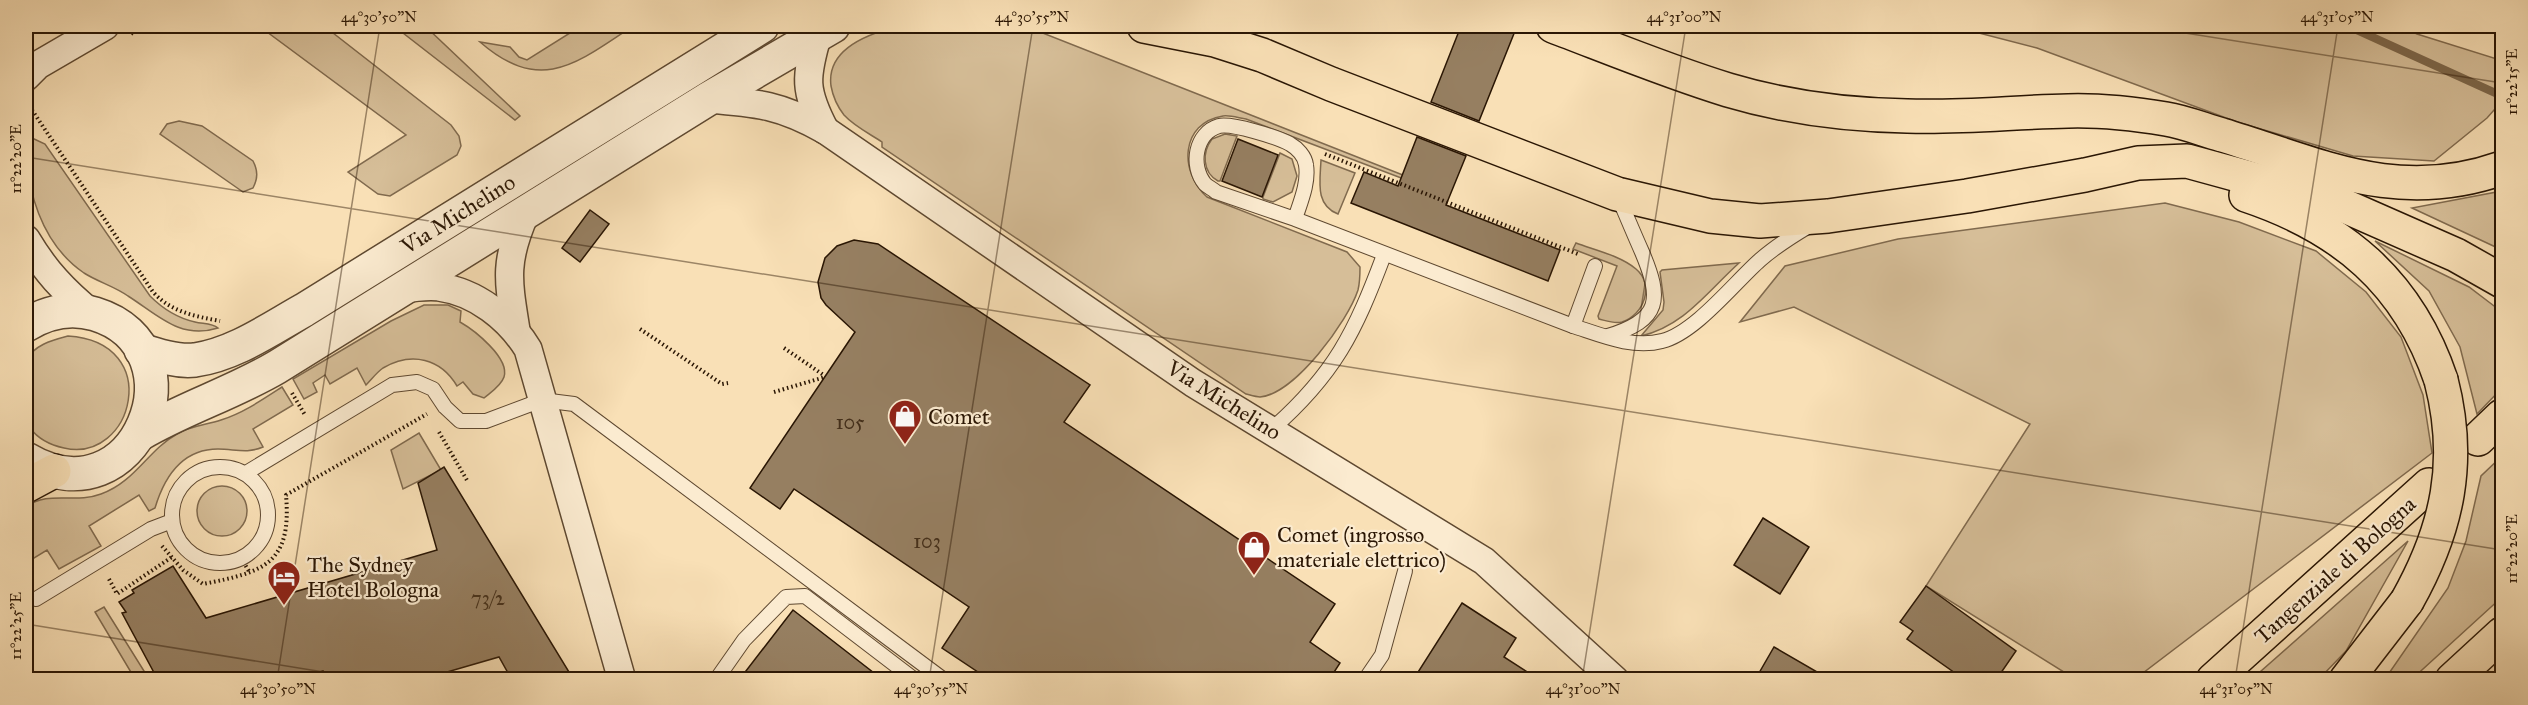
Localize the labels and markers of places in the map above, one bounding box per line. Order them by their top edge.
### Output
shop icon: Comet [887,398,923,445]
place label: Comet [928,403,990,430]
place label: Comet (ingrosso materiale elettrico) [1277,521,1446,573]
shop icon: Comet (ingrosso materiale elettrico) [1236,529,1272,576]
place label: The Sydney Hotel Bologna [307,551,440,603]
hotel icon: The Sydney Hotel Bologna [266,559,302,606]

